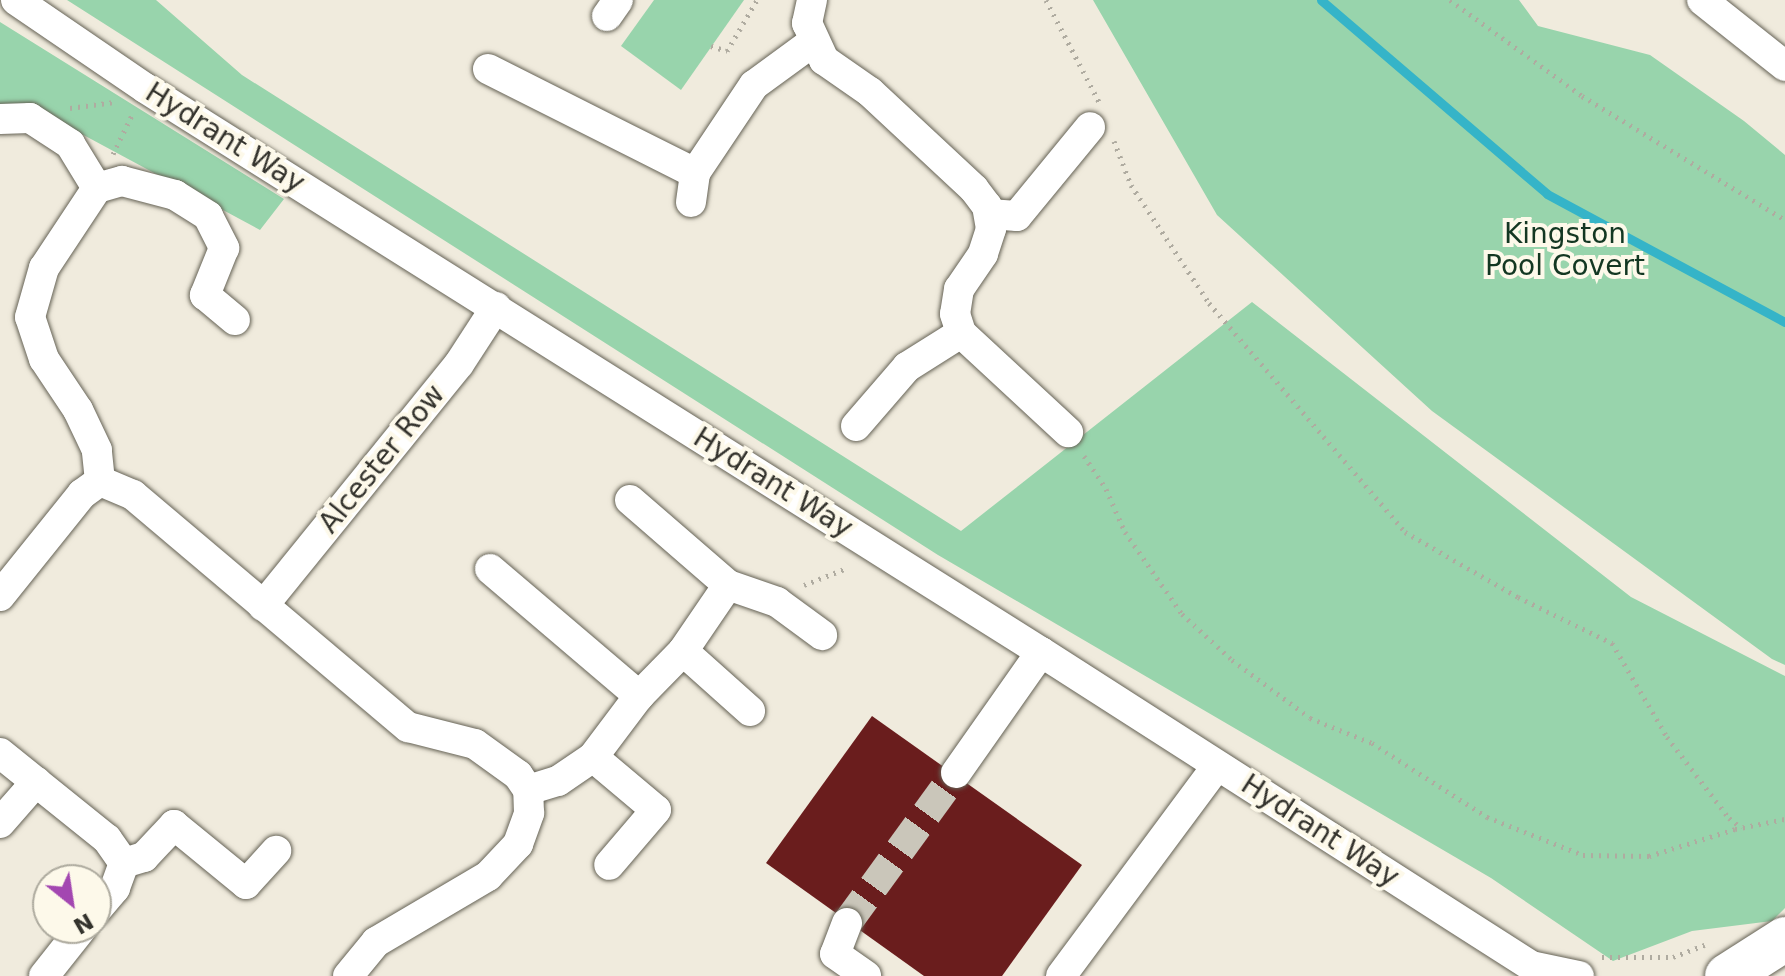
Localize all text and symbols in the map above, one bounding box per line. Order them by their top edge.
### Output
street label: Hydrant Way [139,76,311,200]
park label: Kingston Pool Covert [1485,217,1645,283]
street label: Alcester Row [312,378,452,540]
street label: Hydrant Way [687,421,859,545]
street label: Hydrant Way [1235,768,1405,894]
north arrow [32,864,112,944]
text: N [69,908,97,939]

